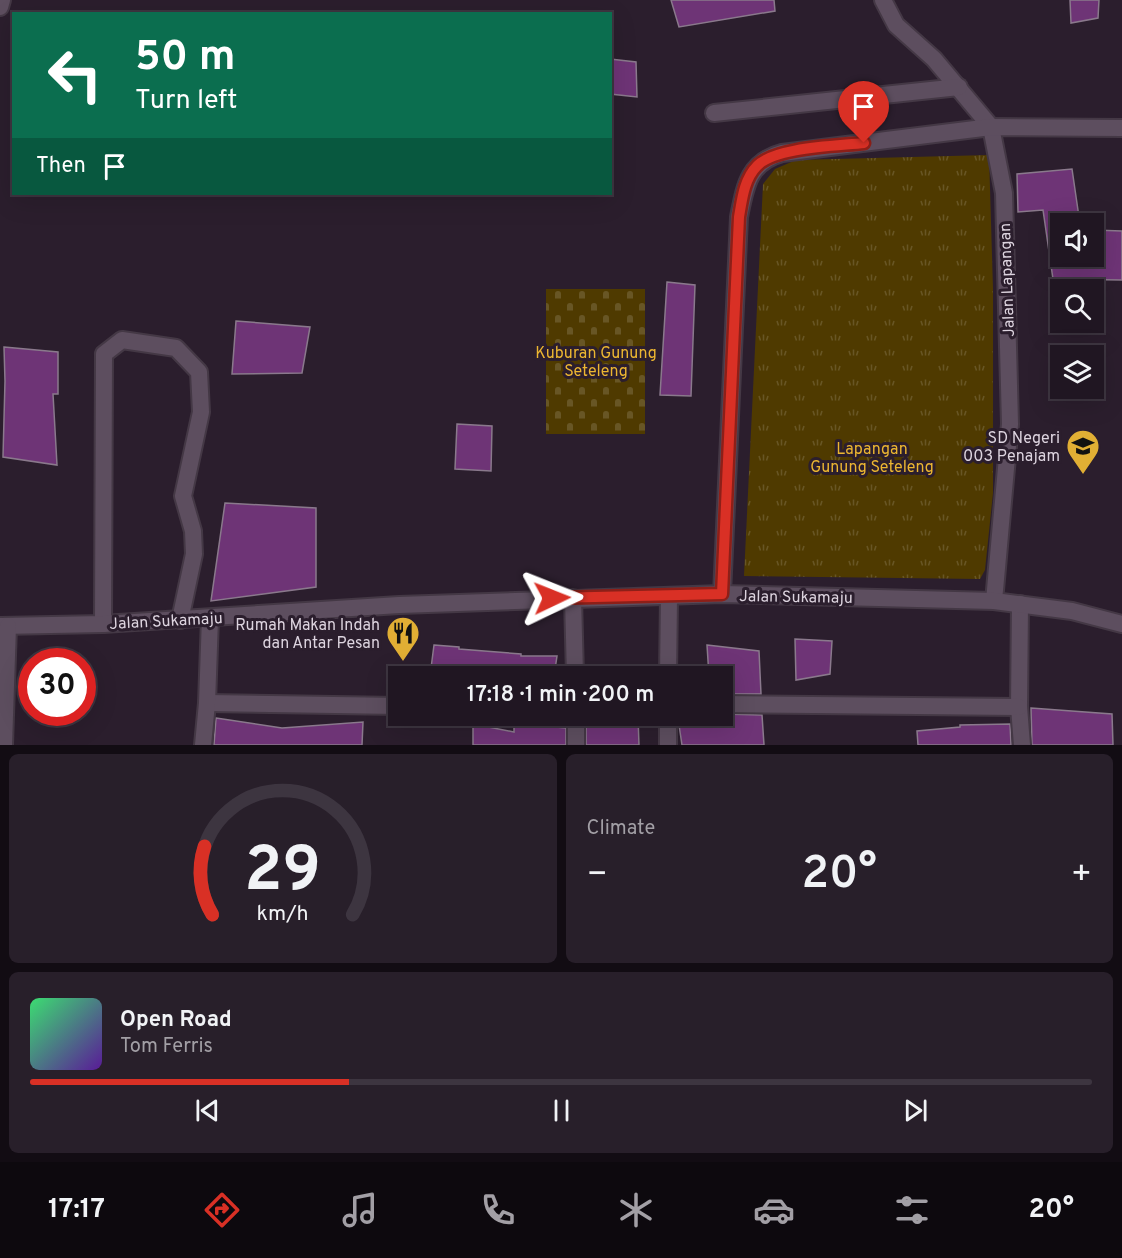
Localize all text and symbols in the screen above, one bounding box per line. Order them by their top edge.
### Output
text: 50 m [135,32,236,85]
icon: left [36,36,114,114]
pin [838,81,889,143]
text: Turn left [135,84,237,118]
icon: arrive [847,90,880,123]
icon: arrive [98,150,131,183]
text: Then [36,153,86,180]
map controls [1050,213,1104,399]
button: sound [1050,213,1104,267]
street label: Jalan Lapangan [996,223,1020,337]
button: search [1050,279,1104,333]
park label: Kuburan Gunung Seteleng [535,344,657,382]
button: layers [1050,345,1104,399]
school or university icon: SD Negeri 003 Penajam [1065,428,1101,475]
place label: SD Negeri 003 Penajam [963,429,1060,467]
park label: Lapangan Gunung Seteleng [810,440,934,478]
position arrow [520,566,584,630]
street label: Jalan Sukamaju [739,587,853,609]
street label: Jalan Sukamaju [109,609,223,635]
restaurant icon: Rumah Makan Indah dan Antar Pesan [385,615,421,662]
place label: Rumah Makan Indah dan Antar Pesan [235,616,380,654]
speed limit sign: 30 [18,648,96,726]
text: 17:18 · 1 min · 200 m [467,682,654,709]
text: Climate [587,816,655,842]
text: 29 [244,834,321,913]
text: 20° [801,847,877,904]
text: − [587,855,608,897]
text: + [1071,855,1092,897]
text: km/h [257,902,309,929]
text: Open Road [120,1007,232,1034]
text: Tom Ferris [120,1034,213,1060]
icon: previous [191,1094,224,1127]
icon: pause [545,1094,578,1127]
icon: next [899,1094,932,1127]
icon: directions [201,1189,243,1231]
icon: music [339,1189,381,1231]
icon: phone [477,1189,519,1231]
icon: climate [615,1189,657,1231]
icon: car [753,1189,795,1231]
icon: filters [891,1189,933,1231]
text: 17:17 [48,1193,105,1227]
text: 20° [1028,1193,1074,1227]

